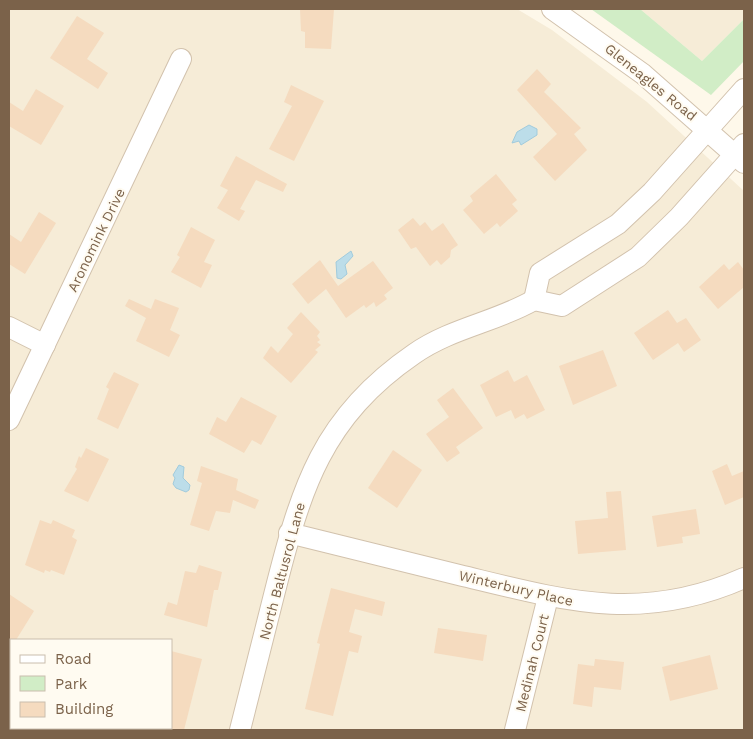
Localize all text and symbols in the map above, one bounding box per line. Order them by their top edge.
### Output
street label: Gleneagles Road [602,40,700,124]
street label: Aronomink Drive [64,186,128,294]
street label: North Baltusrol Lane [256,501,308,641]
street label: Winterbury Place [457,567,575,609]
street label: Medinah Court [512,612,552,714]
legend [10,639,172,729]
text: Road [55,650,92,668]
text: Park [55,675,88,693]
text: Building [55,700,113,718]

